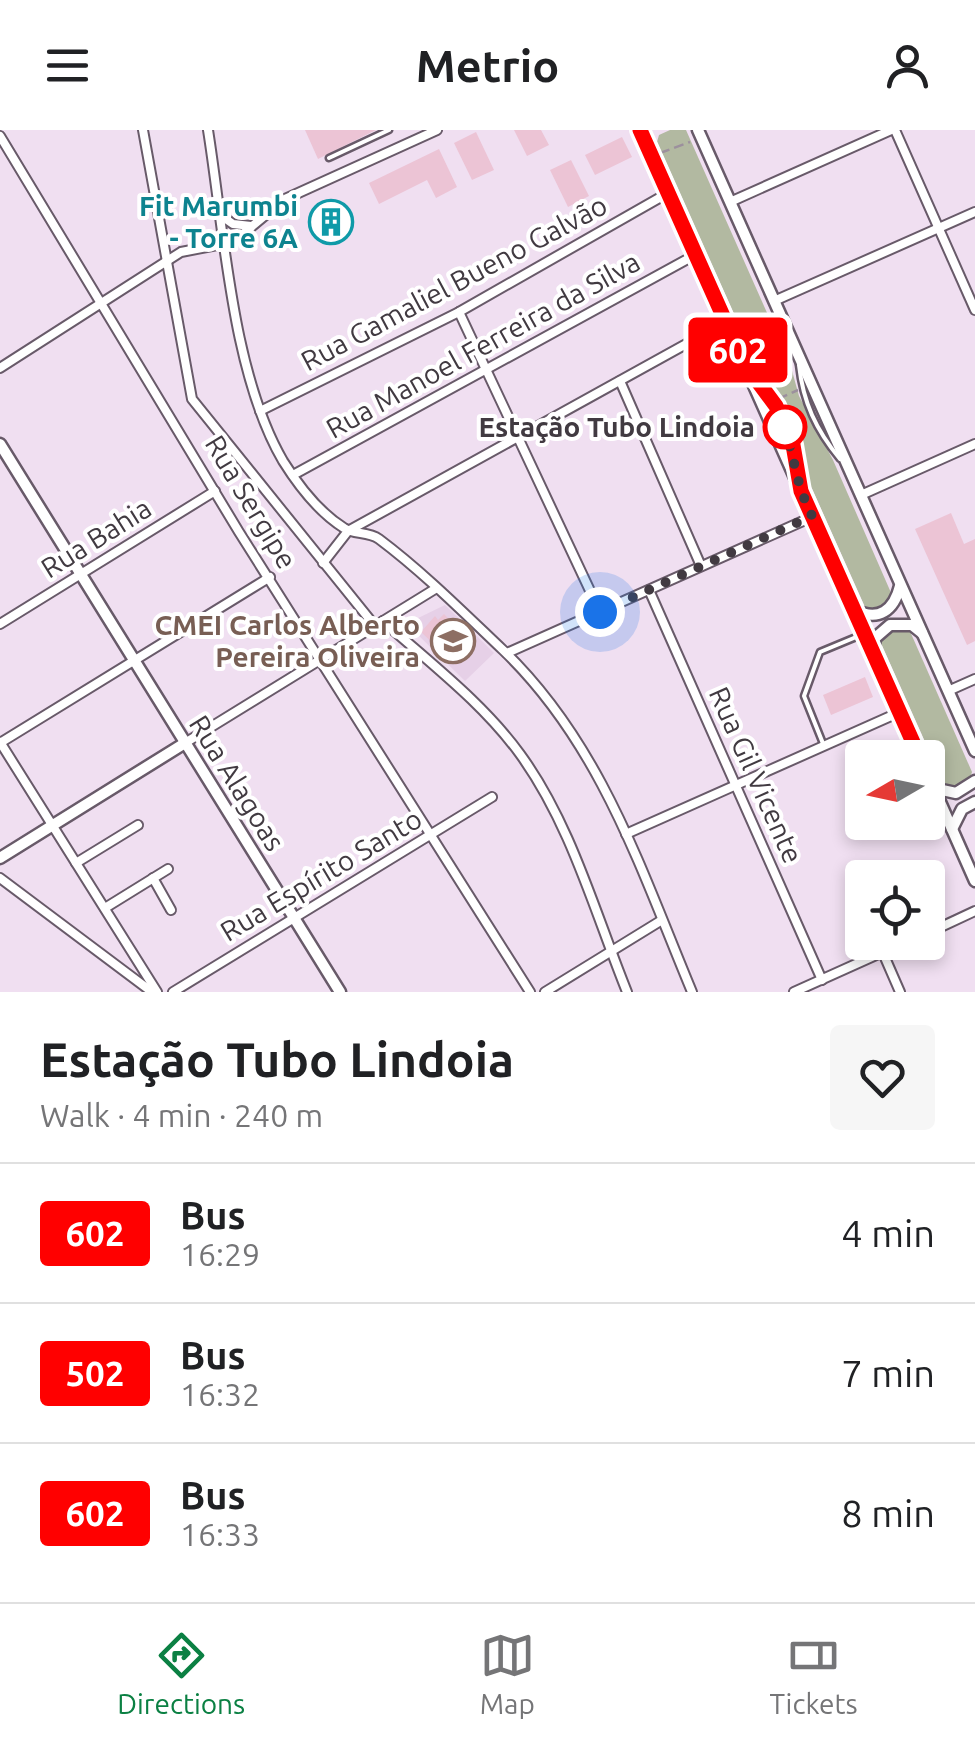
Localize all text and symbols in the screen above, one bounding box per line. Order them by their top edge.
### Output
icon: menu [40,38,95,93]
icon: person [880,38,935,93]
text: Metrio [416,40,559,91]
street label: Rua Gamaliel Bueno Galvão [296,189,612,376]
place label: Fit Marumbi - Torre 6A [139,190,298,253]
building icon: Fit Marumbi - Torre 6A [308,199,354,245]
street label: Rua Manoel Ferreira da Silva [321,245,645,444]
line badge: 602 [680,318,796,382]
text: 602 [708,330,768,370]
marker: Estação Tubo Lindoia [764,406,806,448]
place label: Estação Tubo Lindoia [478,411,755,443]
street label: Rua Sergipe [200,430,303,574]
street label: Rua Bahia [35,492,156,583]
your location [575,587,625,637]
place label: CMEI Carlos Alberto Pereira Oliveira [154,609,420,672]
school or university icon: CMEI Carlos Alberto Pereira Oliveira [430,618,476,664]
street label: Rua Gil Vicente [704,682,809,868]
street label: Rua Alagoas [184,710,291,856]
north arrow [845,740,945,840]
map controls [845,740,945,960]
street label: Rua Espírito Santo [215,802,427,947]
button: locate [845,860,945,960]
button: heart [830,1025,935,1130]
text: Estação Tubo Lindoia [40,1032,514,1086]
text: Walk · 4 min · 240 m [40,1097,323,1133]
text: Bus [180,1194,245,1236]
text: 4 min [841,1212,935,1254]
text: 602 [65,1213,125,1253]
text: 16:29 [180,1236,260,1272]
text: Bus [180,1334,245,1376]
text: 7 min [841,1352,935,1394]
text: 502 [65,1353,125,1393]
text: 16:32 [180,1376,260,1412]
text: Bus [180,1474,245,1516]
text: 8 min [841,1492,935,1534]
text: 602 [65,1493,125,1533]
text: 16:33 [180,1516,260,1552]
tab: Directions [117,1628,245,1719]
tab: Map [480,1628,535,1719]
tab: Tickets [769,1628,858,1719]

